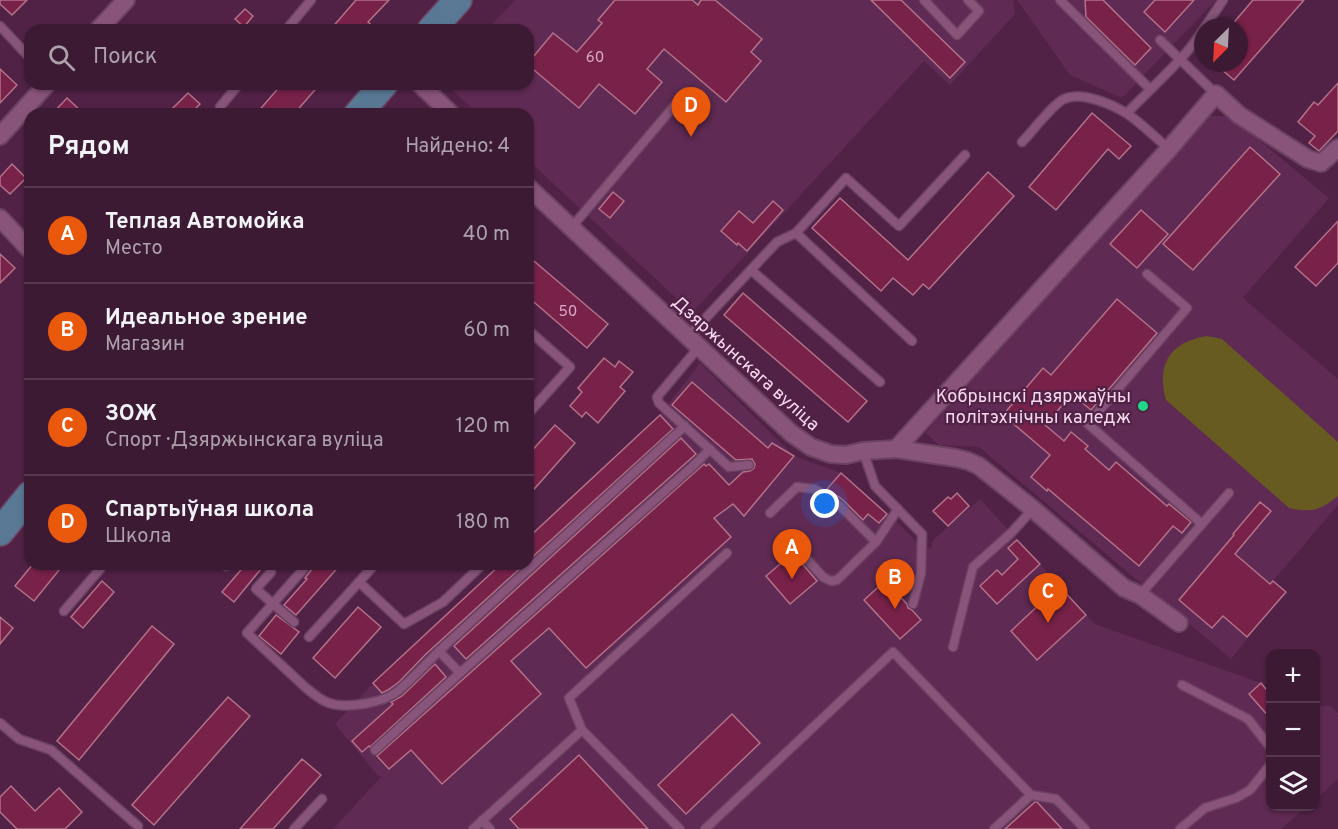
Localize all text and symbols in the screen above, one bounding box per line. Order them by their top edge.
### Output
north arrow [1194,18,1248,72]
search box [24,24,534,90]
icon: search [45,41,78,74]
text: Поиск [93,44,157,71]
house number: 60 [586,49,604,68]
pin: D [672,88,710,137]
text: Рядом [48,131,130,164]
text: Найдено: 4 [405,134,510,160]
text: Теплая Автомойка [105,209,304,236]
text: A [60,222,75,248]
text: 40 m [463,222,510,248]
text: Место [105,236,163,262]
street label: Дзяржынскага вуліца [666,292,824,437]
house number: 50 [559,303,577,322]
text: Идеальное зрение [105,305,308,332]
text: B [61,318,74,344]
text: 60 m [464,318,510,344]
text: Магазин [105,332,185,358]
place label: Кобрынскі дзяржаўны політэхнічны каледж [936,386,1131,430]
marker: Кобрынскі дзяржаўны політэхнічны каледж [1136,399,1150,413]
text: ЗОЖ [105,401,157,428]
text: C [61,414,74,440]
text: 120 m [456,414,510,440]
text: Спорт · Дзяржынскага вуліца [105,428,383,454]
your location [810,489,839,518]
text: Спартыўная школа [105,497,314,524]
text: D [60,510,75,536]
text: 180 m [456,510,510,536]
text: Школа [105,524,171,550]
pin: A [772,530,812,579]
pin: B [876,560,914,609]
pin: C [1028,574,1068,623]
map controls [1266,649,1320,811]
button: + [1266,649,1320,703]
button: − [1266,703,1320,757]
button: layers [1266,757,1320,811]

